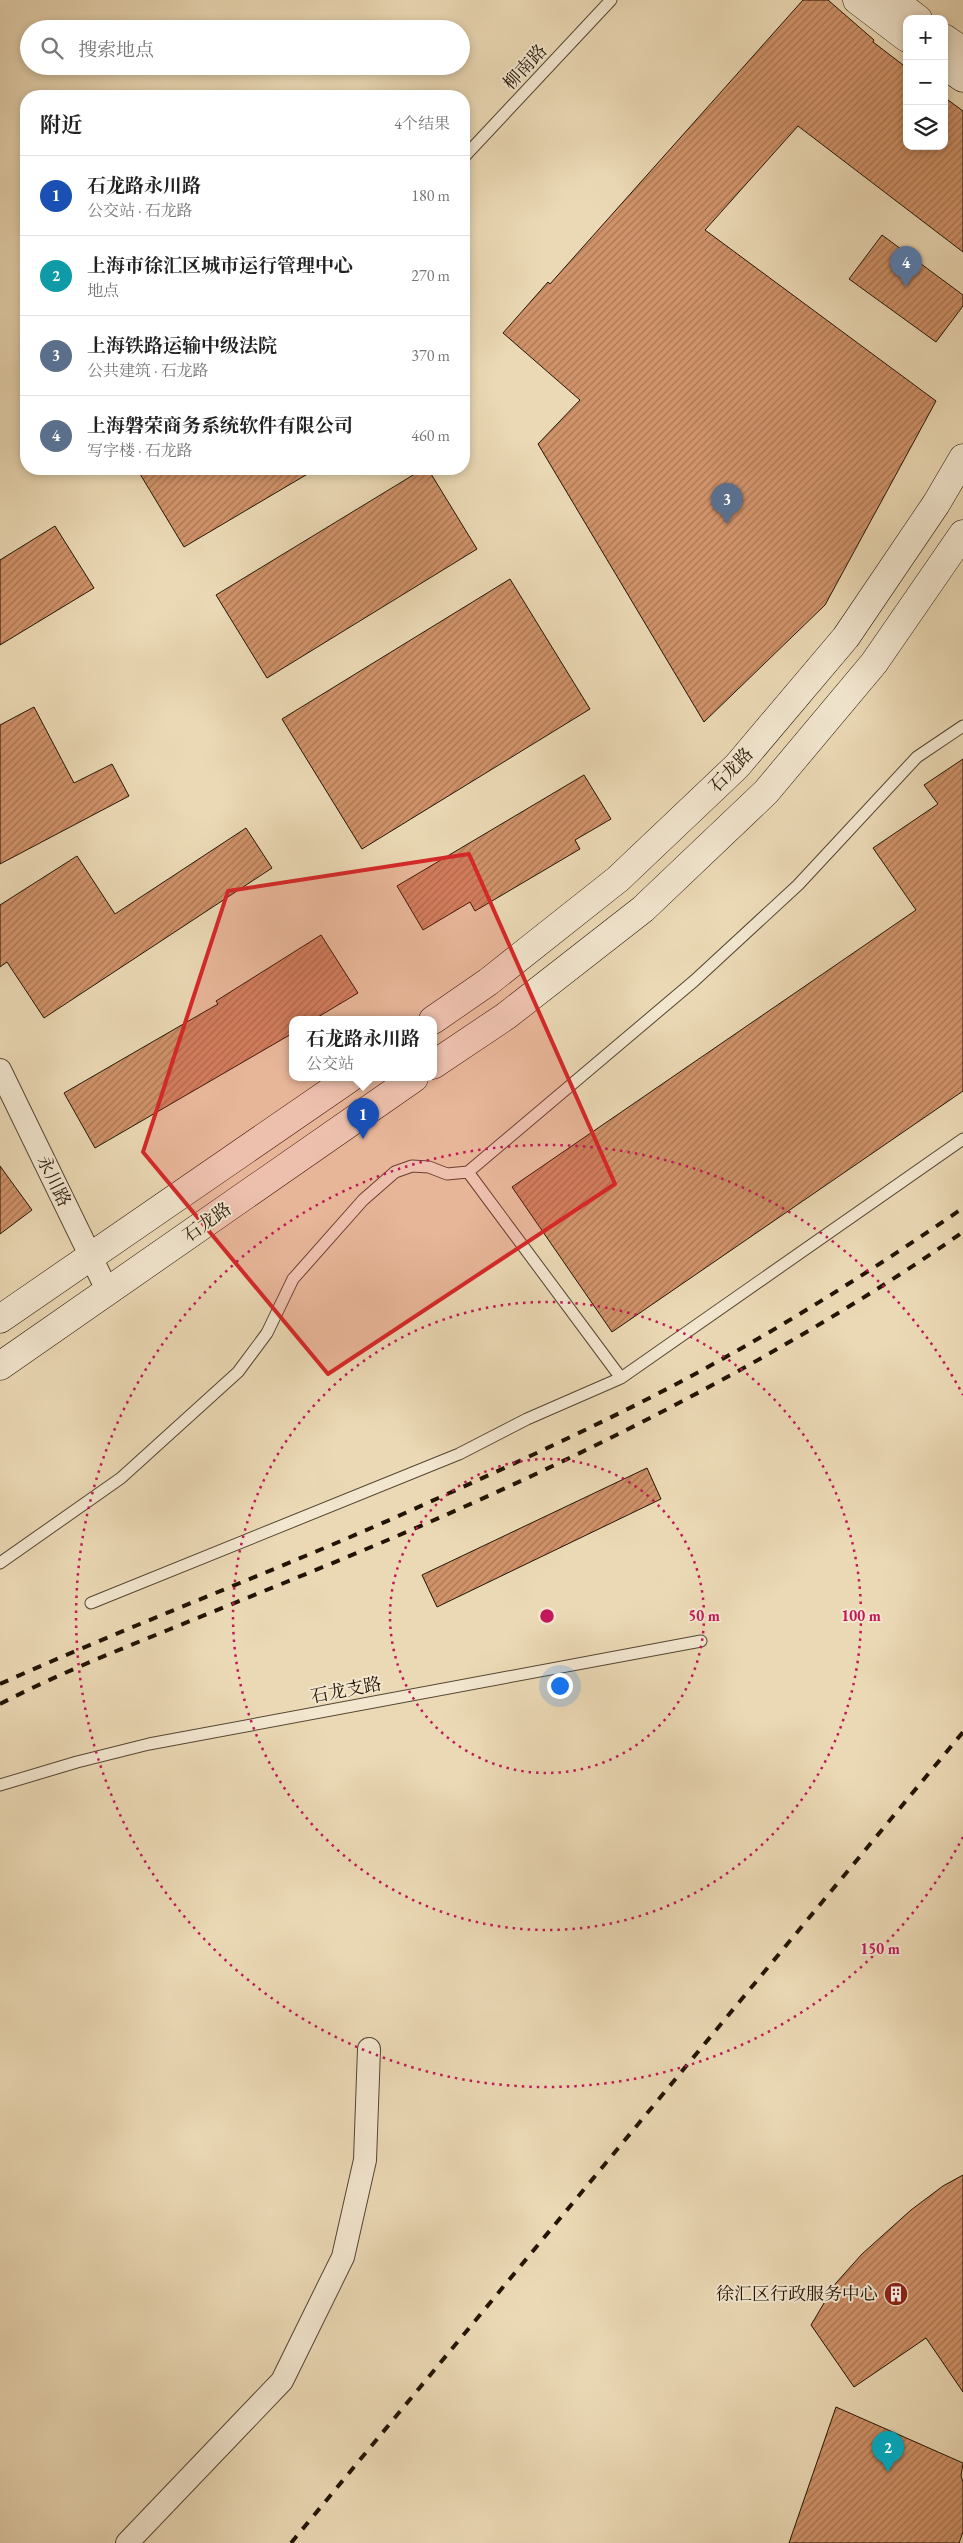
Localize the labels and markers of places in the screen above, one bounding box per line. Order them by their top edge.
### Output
pin: 4 [890,246,922,287]
pin: 3 [711,483,743,524]
pin: 1 [347,1098,379,1139]
centre of rings [538,1607,556,1625]
building icon: 徐汇区行政服务中心 [883,2281,909,2307]
place label: 徐汇区行政服务中心 [716,2282,878,2305]
pin: 2 [872,2431,904,2472]

